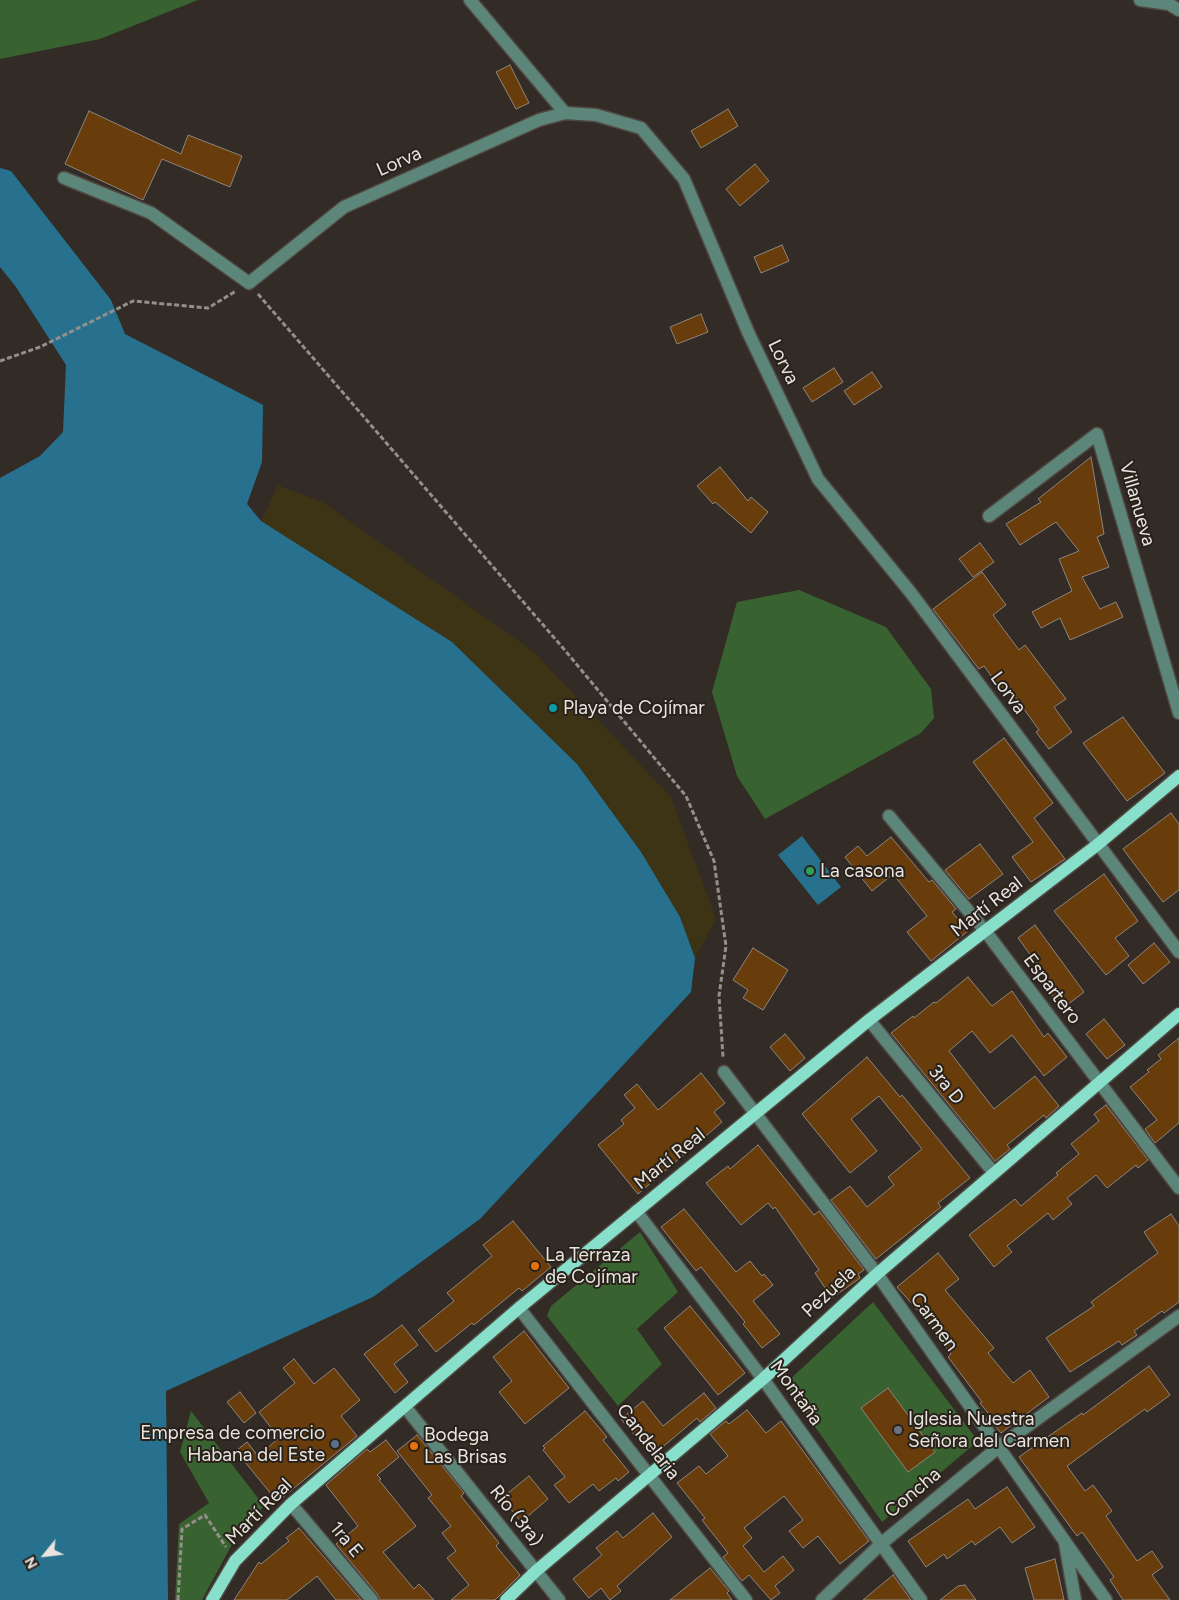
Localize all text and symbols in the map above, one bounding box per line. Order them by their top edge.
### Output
street label: Lorva [373,142,425,182]
street label: Lorva [763,336,803,388]
street label: Villanueva [1114,459,1160,549]
street label: Lorva [985,667,1031,719]
place label: Playa de Cojímar [563,697,705,719]
marker: Playa de Cojímar [547,702,559,714]
place label: La casona [820,860,904,882]
marker: La casona [804,865,816,877]
street label: Martí Real [947,872,1027,942]
street label: Espartero [1018,949,1086,1029]
street label: 3ra D [923,1061,969,1109]
street label: Martí Real [630,1124,710,1194]
place label: La Terraza de Cojímar [545,1244,638,1288]
marker: La Terraza de Cojímar [529,1260,541,1272]
street label: Pezuela [797,1261,861,1323]
street label: Carmen [905,1288,963,1356]
street label: Montaña [765,1356,827,1430]
street label: Candelaria [611,1400,685,1484]
place label: Iglesia Nuestra Señora del Carmen [908,1408,1070,1452]
place label: Empresa de comercio Habana del Este [140,1422,325,1466]
place label: Bodega Las Brisas [424,1424,507,1468]
marker: Iglesia Nuestra Señora del Carmen [892,1424,904,1436]
marker: Empresa de comercio Habana del Este [329,1438,341,1450]
marker: Bodega Las Brisas [408,1440,420,1452]
street label: Concha [880,1463,946,1523]
street label: Martí Real [221,1474,297,1550]
street label: Río (3ra) [485,1481,547,1551]
street label: 1ra E [324,1517,368,1563]
north arrow [20,1530,70,1580]
text: N [21,1554,42,1571]

